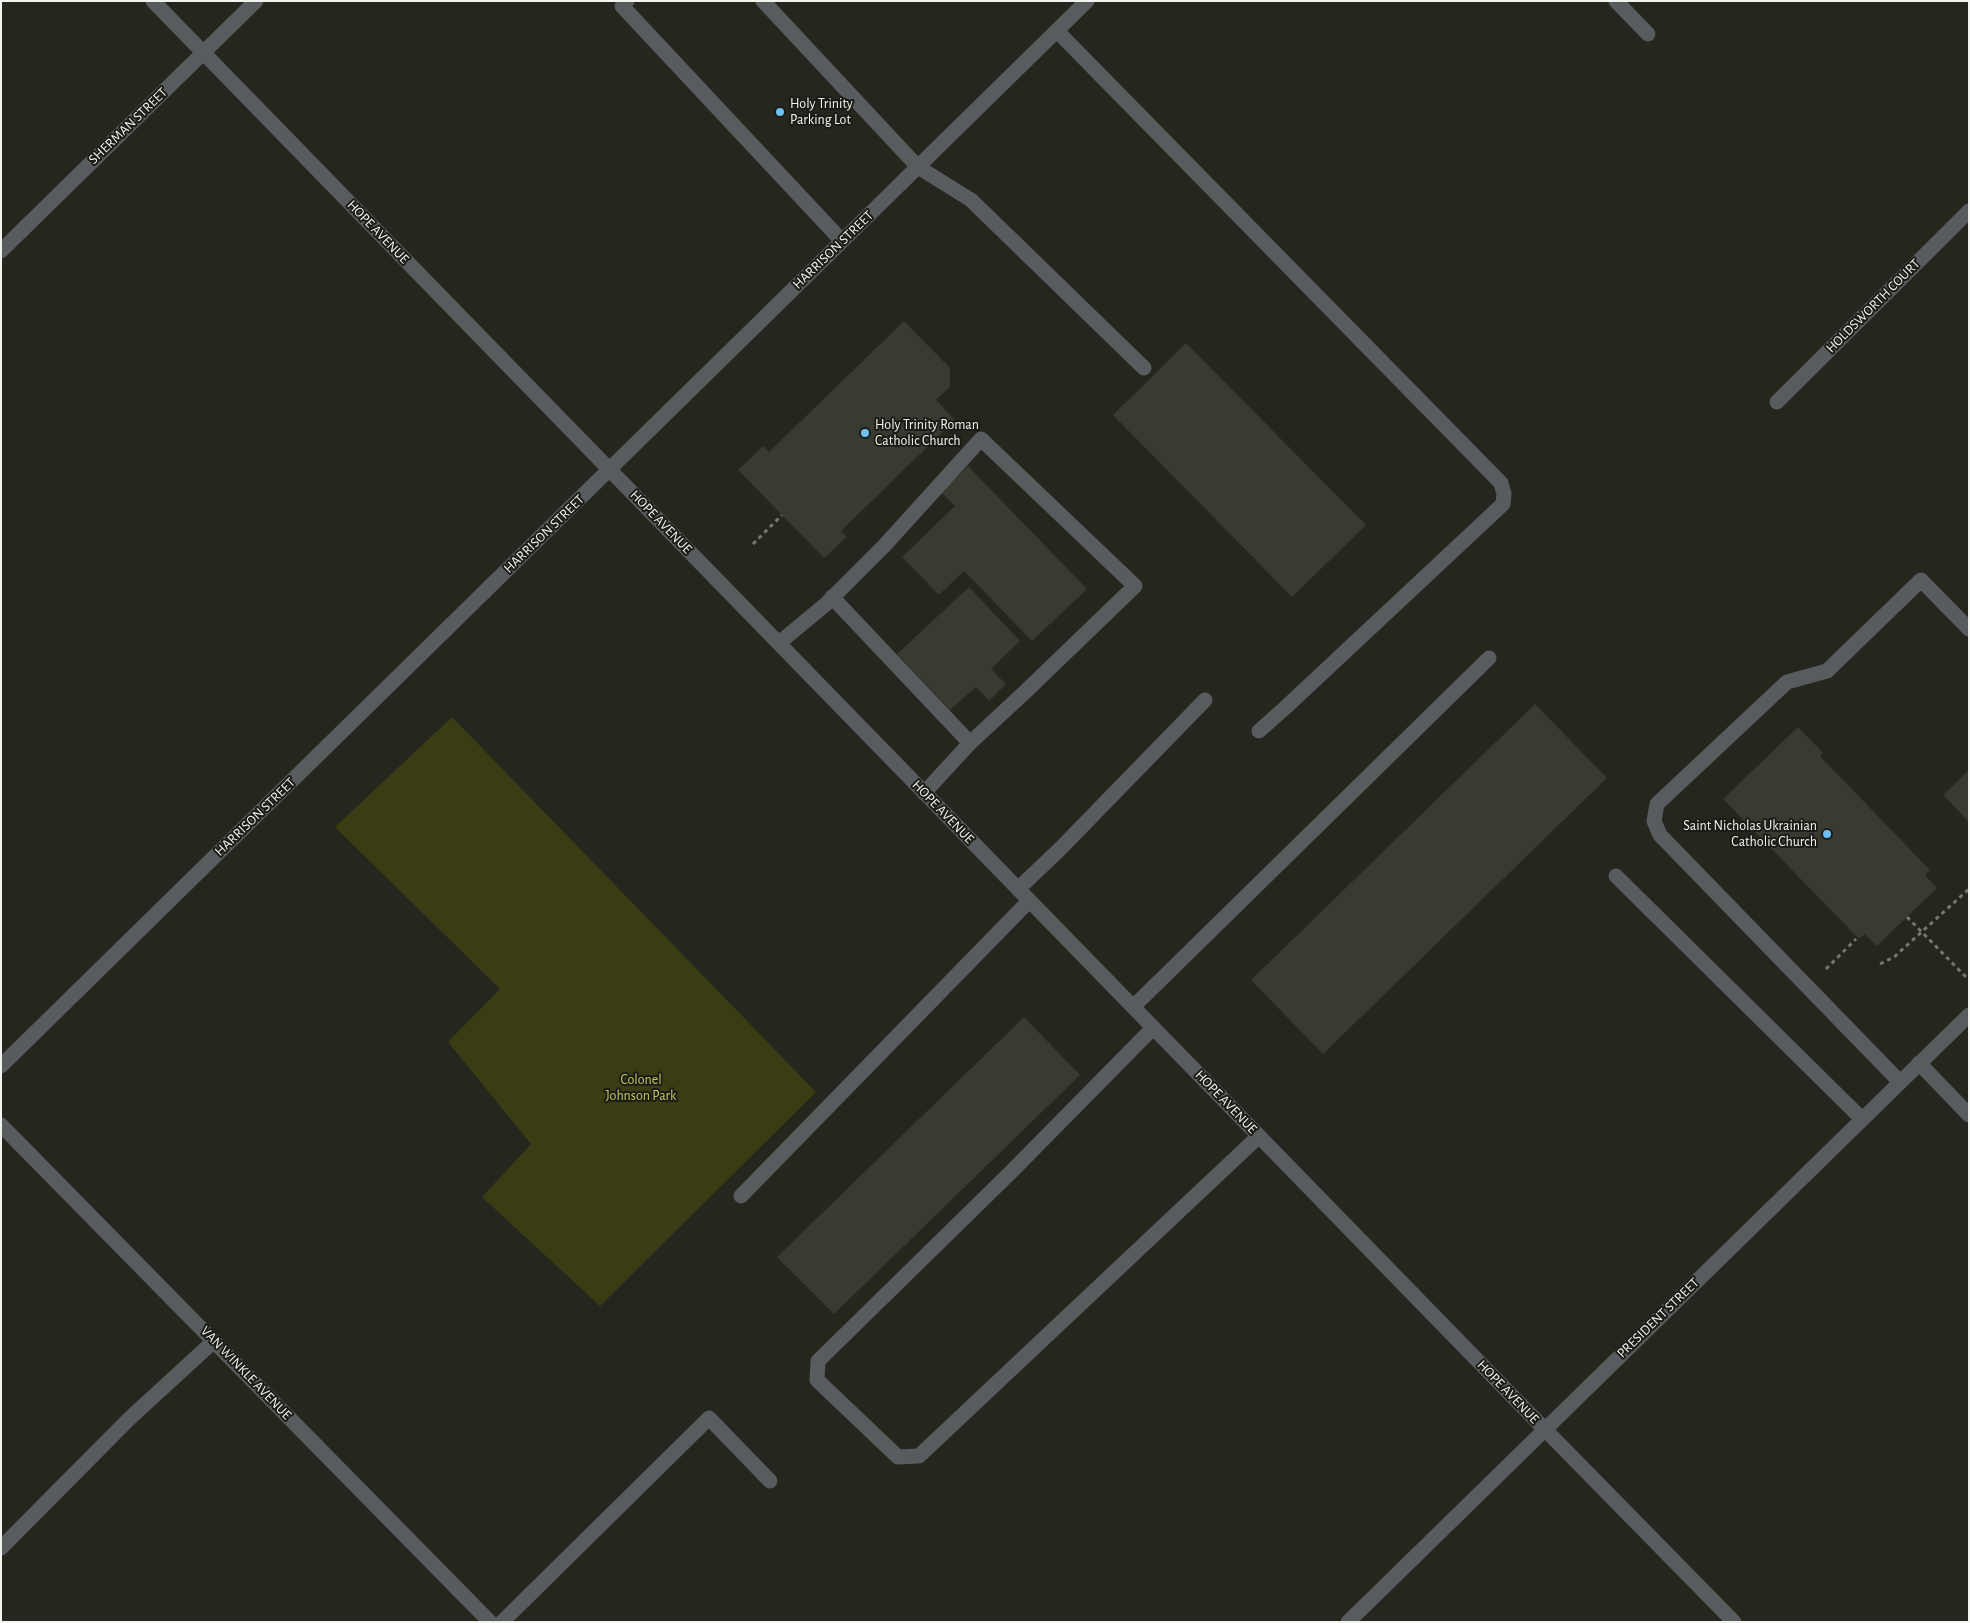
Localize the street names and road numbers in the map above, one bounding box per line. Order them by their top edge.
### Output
street label: SHERMAN STREET [85,84,171,168]
street label: HOPE AVENUE [343,197,413,267]
street label: HARRISON STREET [789,207,877,293]
street label: HOLDSWORTH COURT [1823,256,1923,356]
street label: HOPE AVENUE [626,487,696,557]
street label: HARRISON STREET [500,491,588,577]
street label: HARRISON STREET [211,774,299,860]
street label: HOPE AVENUE [908,777,978,847]
street label: HOPE AVENUE [1191,1067,1261,1137]
street label: PRESIDENT STREET [1613,1274,1703,1362]
street label: VAN WINKLE AVENUE [197,1323,295,1423]
street label: HOPE AVENUE [1473,1357,1543,1427]

